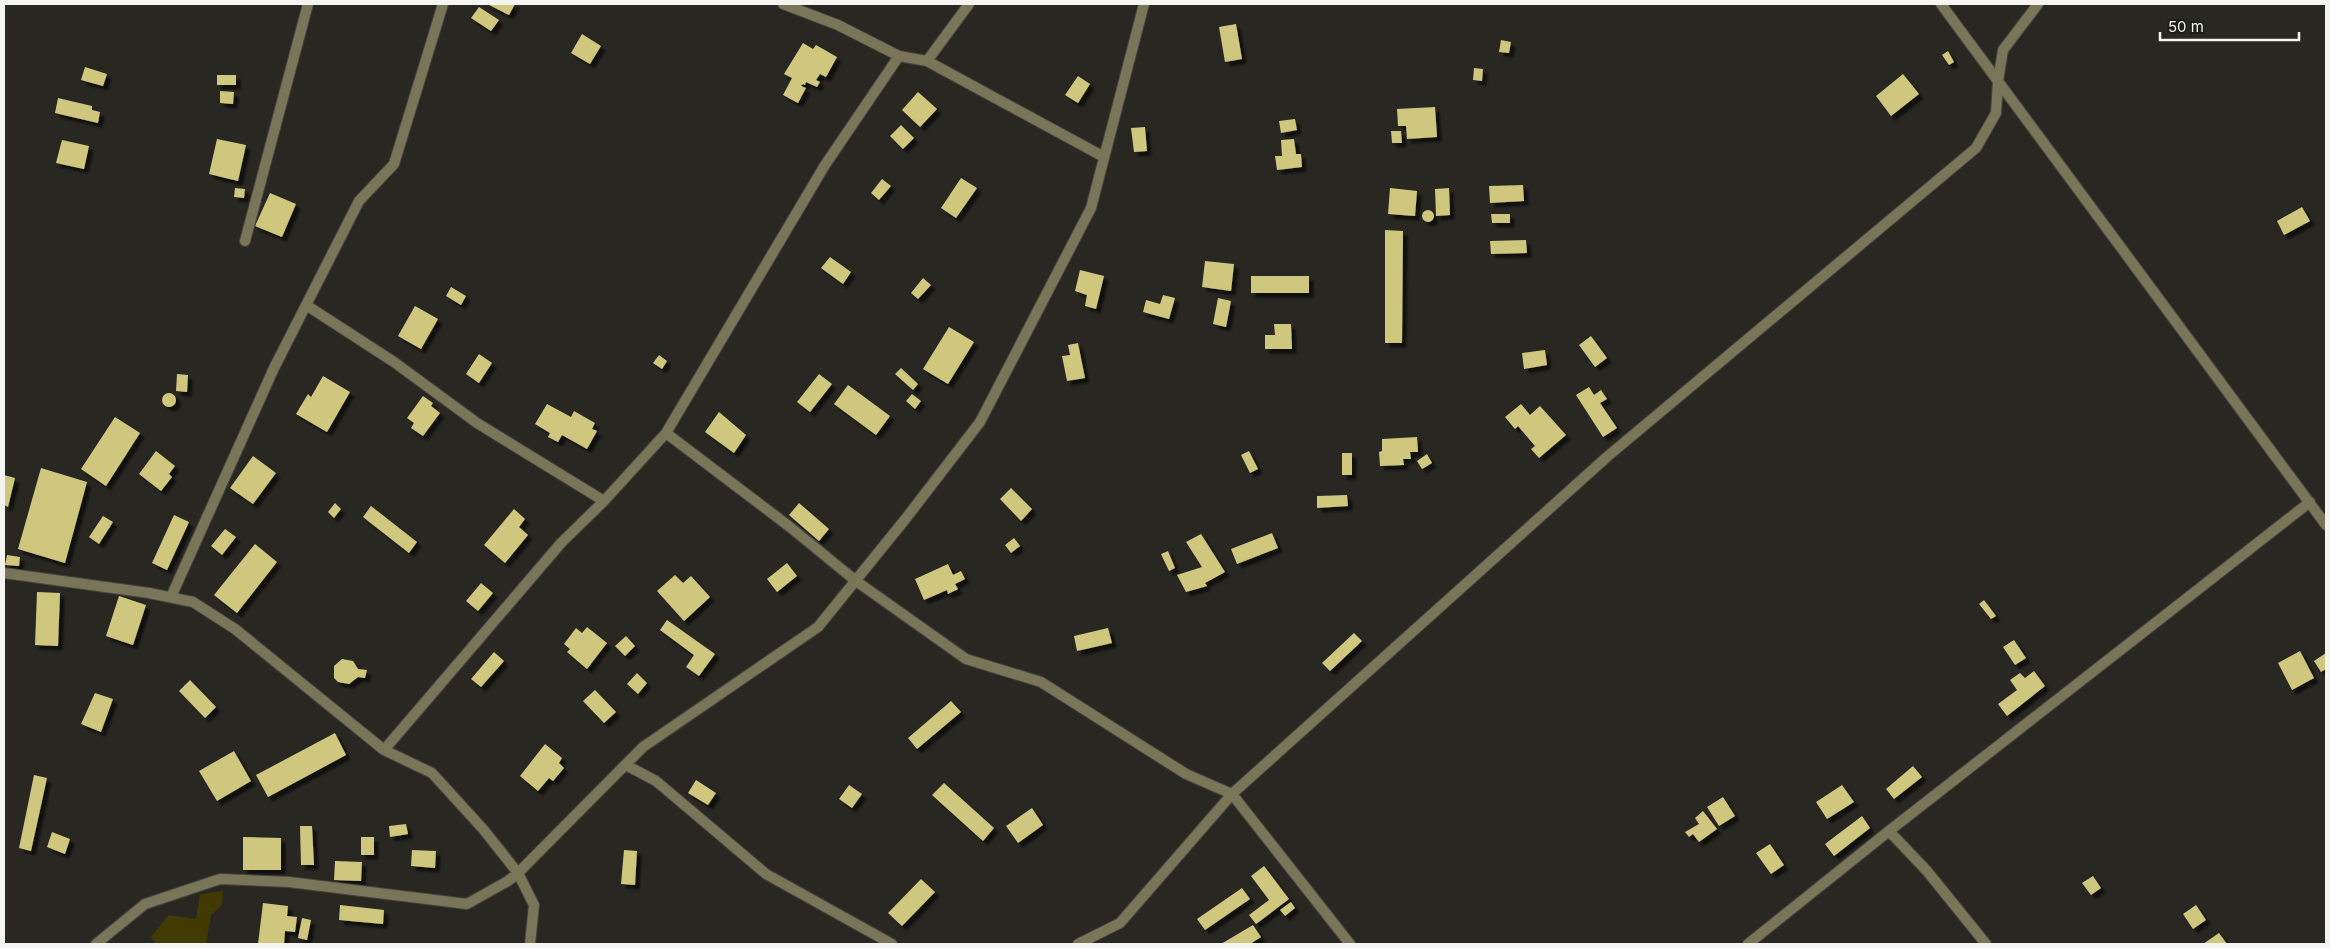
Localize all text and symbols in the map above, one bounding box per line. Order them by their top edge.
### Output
scale bar [2160,10,2299,42]
text: 50 m [2168,17,2204,36]

